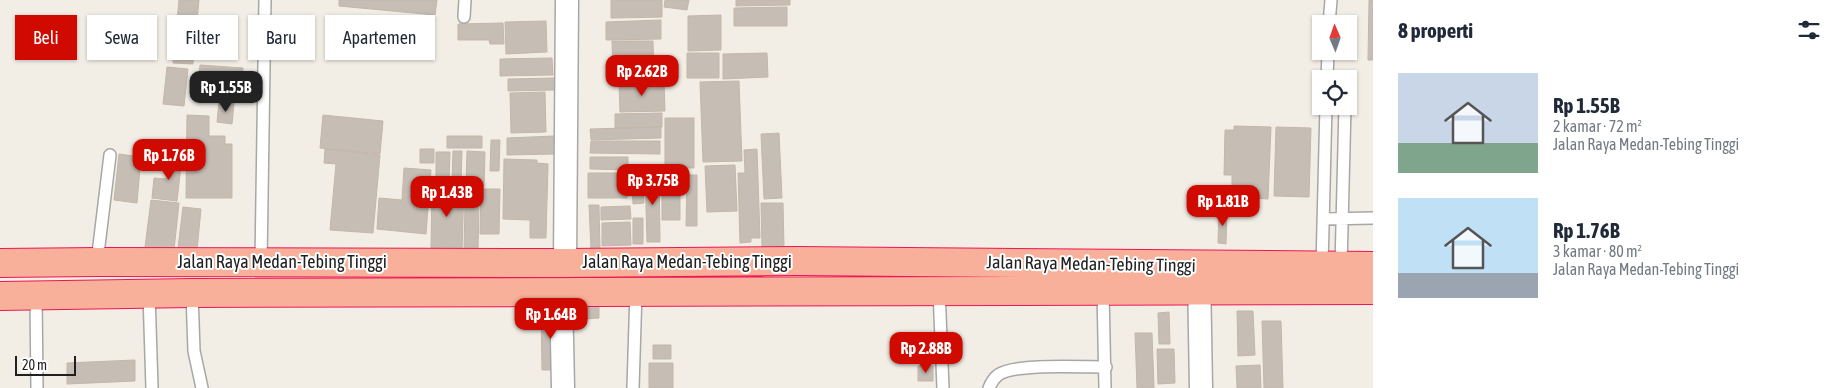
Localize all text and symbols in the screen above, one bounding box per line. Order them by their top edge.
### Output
chip: Beli [15,15,77,60]
chip: Sewa [87,15,157,60]
chip: Filter [167,15,238,60]
chip: Baru [248,15,315,60]
chip: Apartemen [325,15,435,60]
north arrow [1312,15,1358,60]
map controls [1312,15,1357,115]
icon: filters [1795,16,1823,44]
text: 8 properti [1398,18,1473,42]
pin: Rp 2.62B [590,54,694,97]
text: Rp 2.62B [617,62,667,80]
pin: Rp 1.55B [174,70,278,113]
button: locate [1312,70,1357,115]
text: Rp 1.55B [201,78,251,96]
icon: home [1438,93,1498,153]
text: Rp 1.55B [1553,93,1620,117]
text: 2 kamar · 72 m² [1553,117,1642,135]
text: Jalan Raya Medan-Tebing Tinggi [1553,135,1739,153]
pin: Rp 1.76B [117,138,221,181]
text: Rp 1.76B [144,146,194,164]
pin: Rp 3.75B [601,164,705,206]
text: Rp 3.75B [628,171,678,189]
pin: Rp 1.43B [395,176,499,218]
text: Rp 1.43B [422,183,472,201]
pin: Rp 1.81B [1171,184,1275,227]
text: Rp 1.81B [1198,192,1248,210]
icon: home [1438,218,1498,278]
text: Rp 1.76B [1553,218,1620,242]
text: 3 kamar · 80 m² [1553,242,1642,260]
street label: Jalan Raya Medan-Tebing Tinggi [177,251,387,272]
street label: Jalan Raya Medan-Tebing Tinggi [582,251,792,272]
street label: Jalan Raya Medan-Tebing Tinggi [986,251,1196,276]
text: Jalan Raya Medan-Tebing Tinggi [1553,260,1739,278]
pin: Rp 1.64B [499,298,603,340]
text: Rp 1.64B [526,305,576,323]
pin: Rp 2.88B [874,332,978,374]
text: Rp 2.88B [901,339,951,357]
scale bar [15,353,76,376]
text: 20 m [22,357,47,373]

